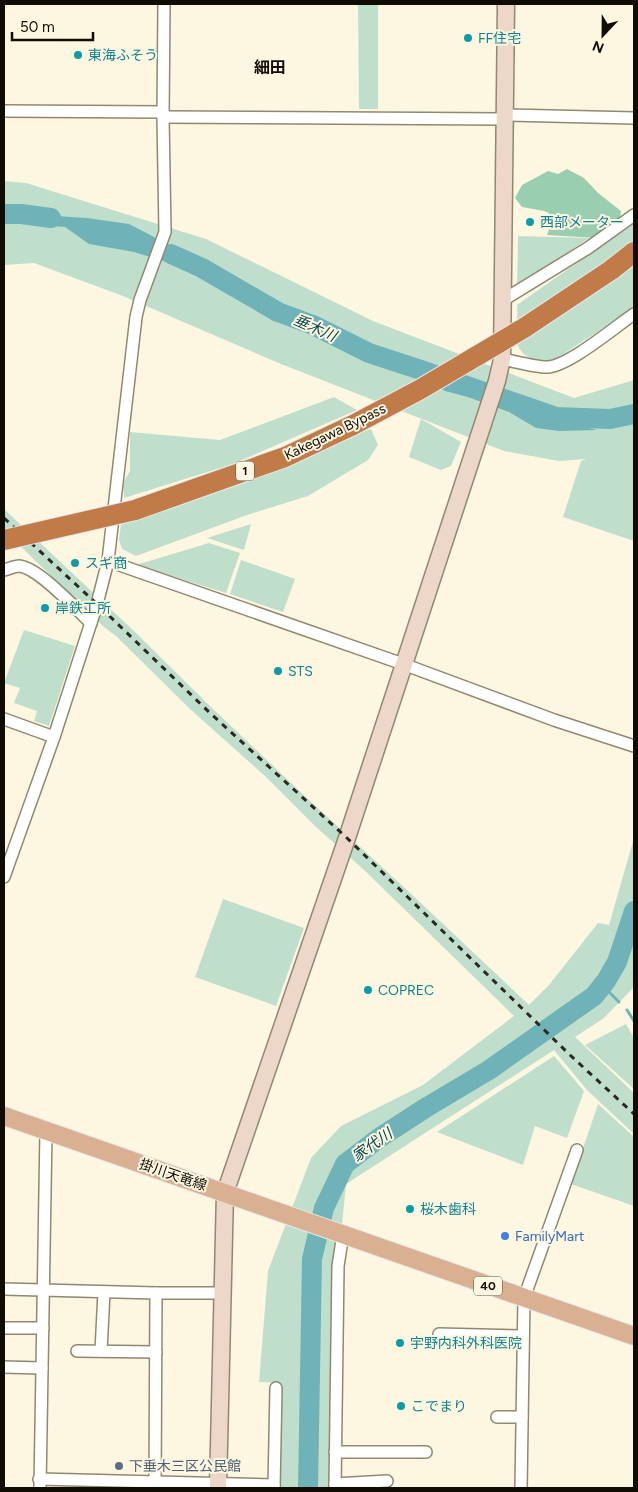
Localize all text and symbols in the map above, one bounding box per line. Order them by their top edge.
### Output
scale bar [12,10,94,42]
north arrow [578,10,628,60]
text: 50 m [20,18,55,36]
place label: FF住宅 [478,30,521,47]
marker: FF住宅 [462,32,474,44]
text: N [590,37,607,56]
place label: 東海ふそう [88,47,158,64]
marker: 東海ふそう [72,49,84,61]
district label: 細田 [254,58,286,77]
place label: 西部メーター [540,214,624,231]
marker: 西部メーター [524,216,536,228]
water label: 垂木川 [291,311,341,346]
street label: Kakegawa Bypass [281,400,389,464]
road number: 1 [236,462,254,481]
place label: スギ商 [85,555,127,572]
marker: スギ商 [69,557,81,569]
place label: 岸鉄工所 [55,600,111,617]
marker: 岸鉄工所 [39,602,51,614]
place label: STS [288,663,313,680]
marker: STS [272,665,284,677]
place label: COPREC [378,982,434,999]
marker: COPREC [362,984,374,996]
water label: 家代川 [348,1124,397,1165]
street label: 掛川天竜線 [137,1156,209,1194]
place label: 桜木歯科 [420,1201,476,1218]
marker: 桜木歯科 [404,1203,416,1215]
place label: FamilyMart [515,1228,584,1245]
marker: FamilyMart [499,1230,511,1242]
road number: 40 [474,1276,502,1295]
place label: 宇野内科外科医院 [410,1335,522,1352]
marker: 宇野内科外科医院 [394,1337,406,1349]
place label: こでまり [411,1398,467,1415]
marker: こでまり [395,1400,407,1412]
place label: 下垂木三区公民館 [129,1458,241,1475]
marker: 下垂木三区公民館 [113,1460,125,1472]

